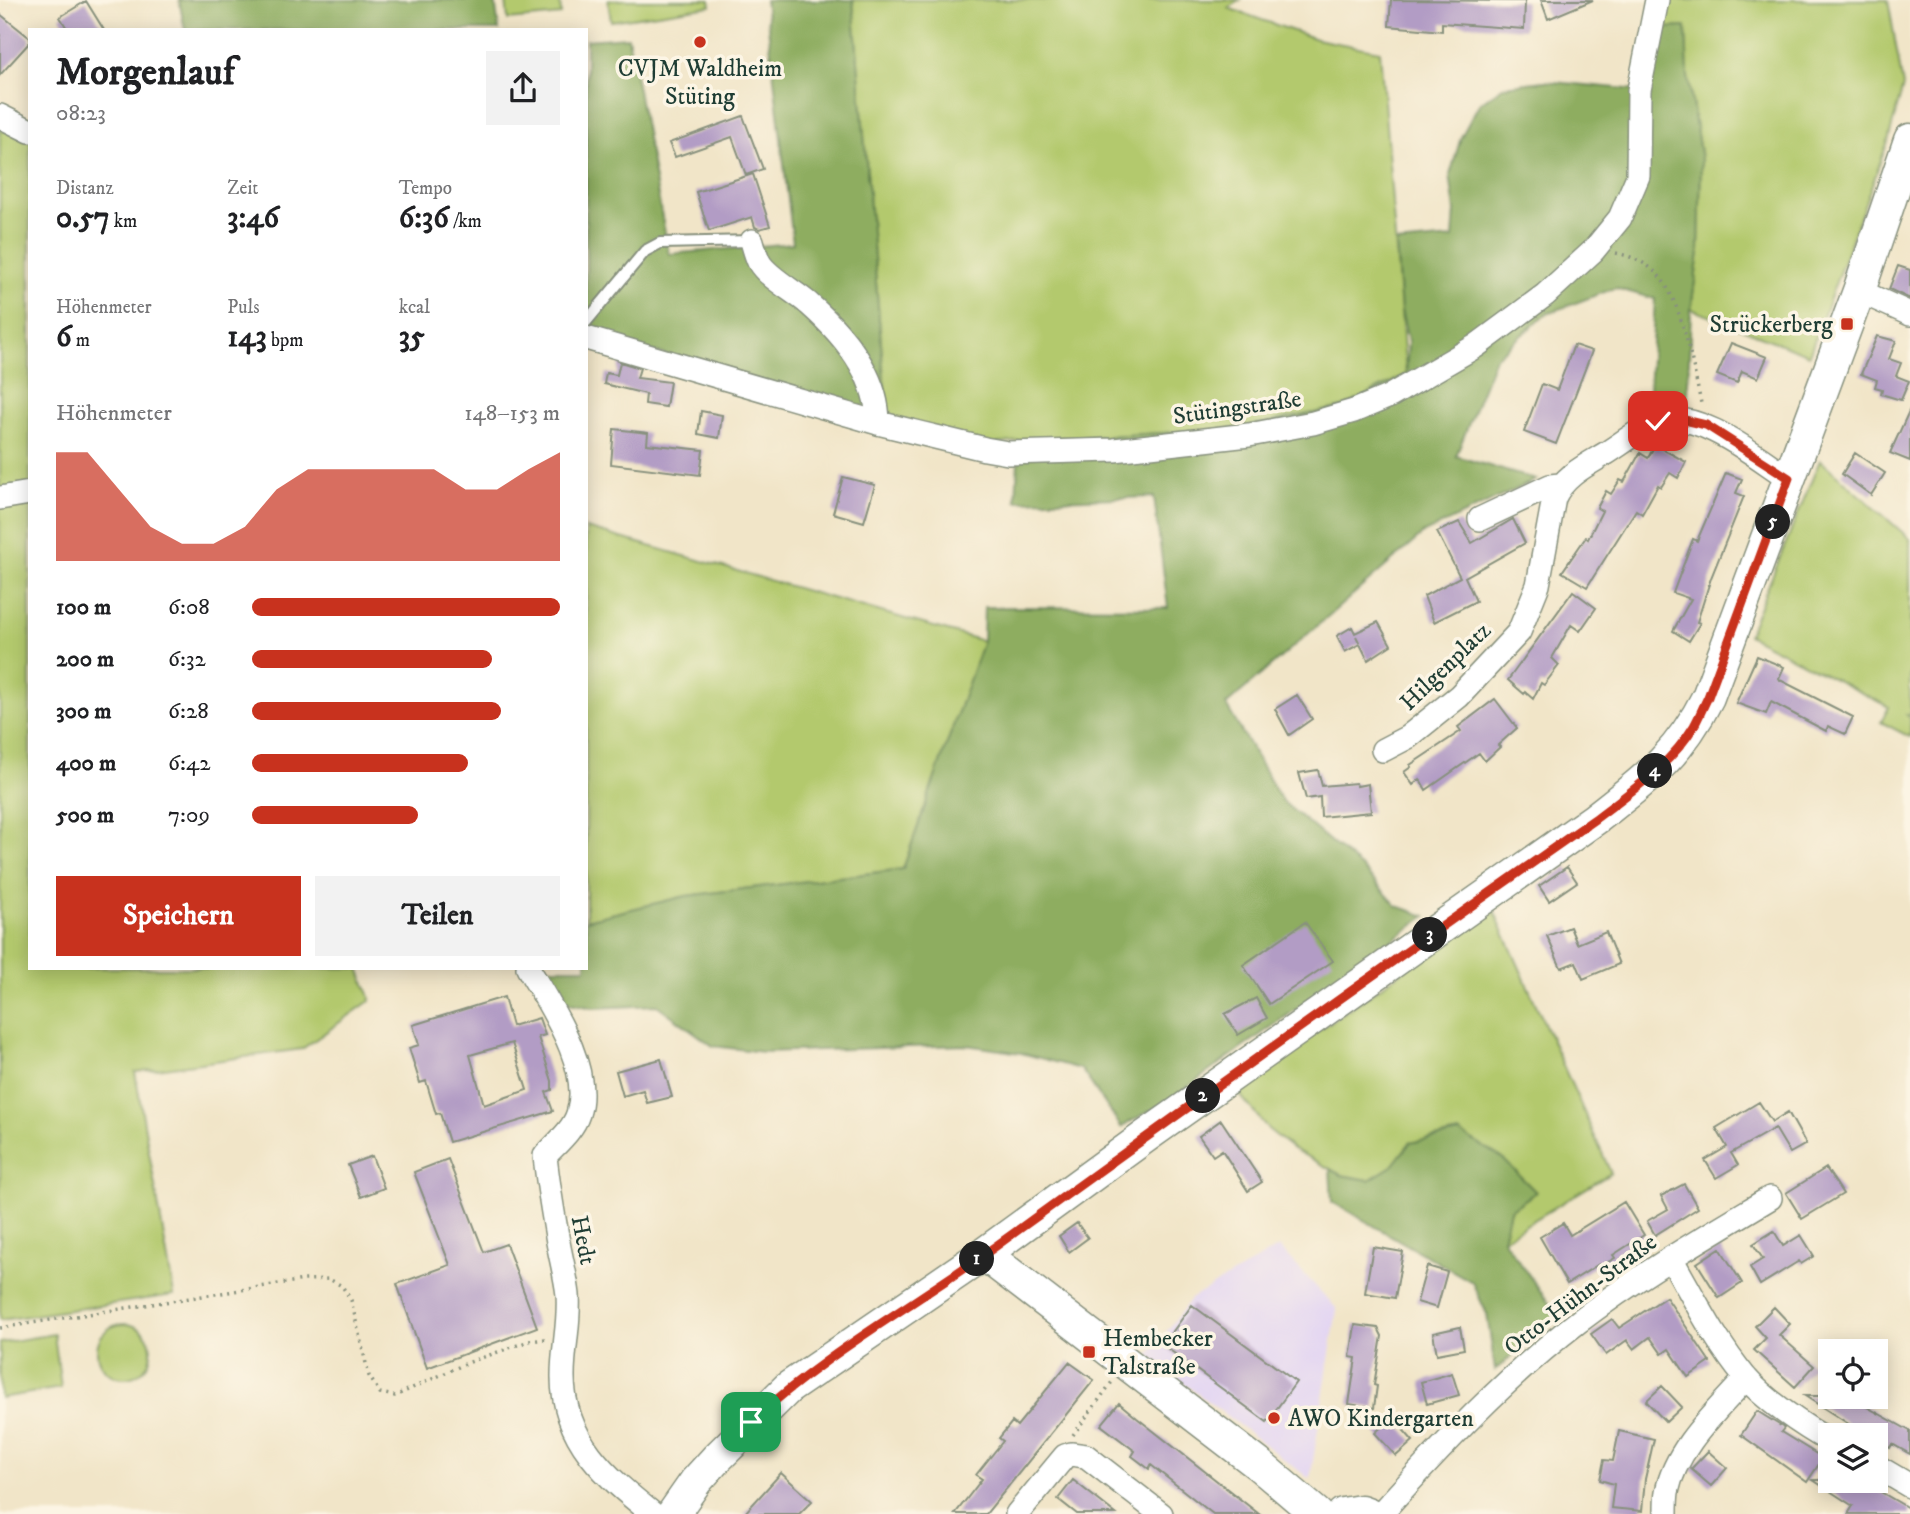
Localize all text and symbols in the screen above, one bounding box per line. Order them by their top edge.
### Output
marker: CVJM Waldheim Stüting [692,34,708,50]
text: Morgenlauf [56,49,235,97]
button: share [486,51,560,125]
place label: CVJM Waldheim Stüting [618,54,782,112]
text: 08:23 [56,99,106,128]
text: Distanz [56,177,114,200]
text: Zeit [227,177,258,200]
text: Tempo [399,177,452,200]
text: 0.57 [56,200,110,237]
text: 3:46 [227,200,279,237]
text: 6:36 [399,200,449,237]
text: km [110,210,137,233]
text: /km [449,210,482,233]
text: Höhenmeter [56,296,152,319]
text: Puls [227,296,260,319]
text: kcal [399,296,430,319]
place label: Strückerberg [1710,310,1833,340]
marker: Strückerberg [1839,316,1855,332]
text: 6 [56,319,72,356]
text: 143 [227,319,267,356]
text: 35 [399,319,425,356]
text: m [72,329,90,352]
text: bpm [267,329,304,352]
street label: Stütingstraße [1171,384,1303,432]
pin [1628,391,1688,451]
text: Höhenmeter [56,399,172,428]
text: 148–153 m [464,399,560,428]
icon: check [1639,402,1677,440]
pin: 5 [1756,504,1790,540]
text: 5 [1768,510,1777,533]
text: 100 m [56,593,111,622]
text: 6:08 [168,593,210,622]
street label: Hilgenplatz [1394,616,1498,718]
text: 200 m [56,645,114,674]
text: 6:32 [168,645,206,674]
text: 300 m [56,697,112,726]
text: 6:28 [168,697,209,726]
text: 400 m [56,749,116,778]
text: 6:42 [168,749,211,778]
pin: 4 [1638,754,1672,788]
text: 4 [1649,759,1660,782]
text: 500 m [56,801,114,830]
text: 7:09 [168,801,210,830]
button: Speichern [56,876,301,956]
button: Teilen [315,876,560,956]
pin: 3 [1412,918,1448,953]
text: 3 [1426,923,1433,946]
pin: 2 [1186,1078,1220,1114]
text: 2 [1198,1084,1207,1107]
street label: Hedt [564,1213,603,1268]
street label: Otto-Hühn-Straße [1498,1227,1663,1362]
pin: 1 [960,1242,995,1276]
text: 1 [973,1247,980,1270]
place label: Hembecker Talstraße [1103,1324,1213,1382]
map controls [1818,1339,1888,1493]
button: locate [1818,1339,1888,1409]
marker: Hembecker Talstraße [1081,1344,1097,1360]
pin [721,1392,781,1452]
icon: arrive [732,1403,770,1441]
place label: AWO Kindergarten [1288,1404,1474,1434]
marker: AWO Kindergarten [1266,1410,1282,1426]
button: layers [1818,1423,1888,1493]

